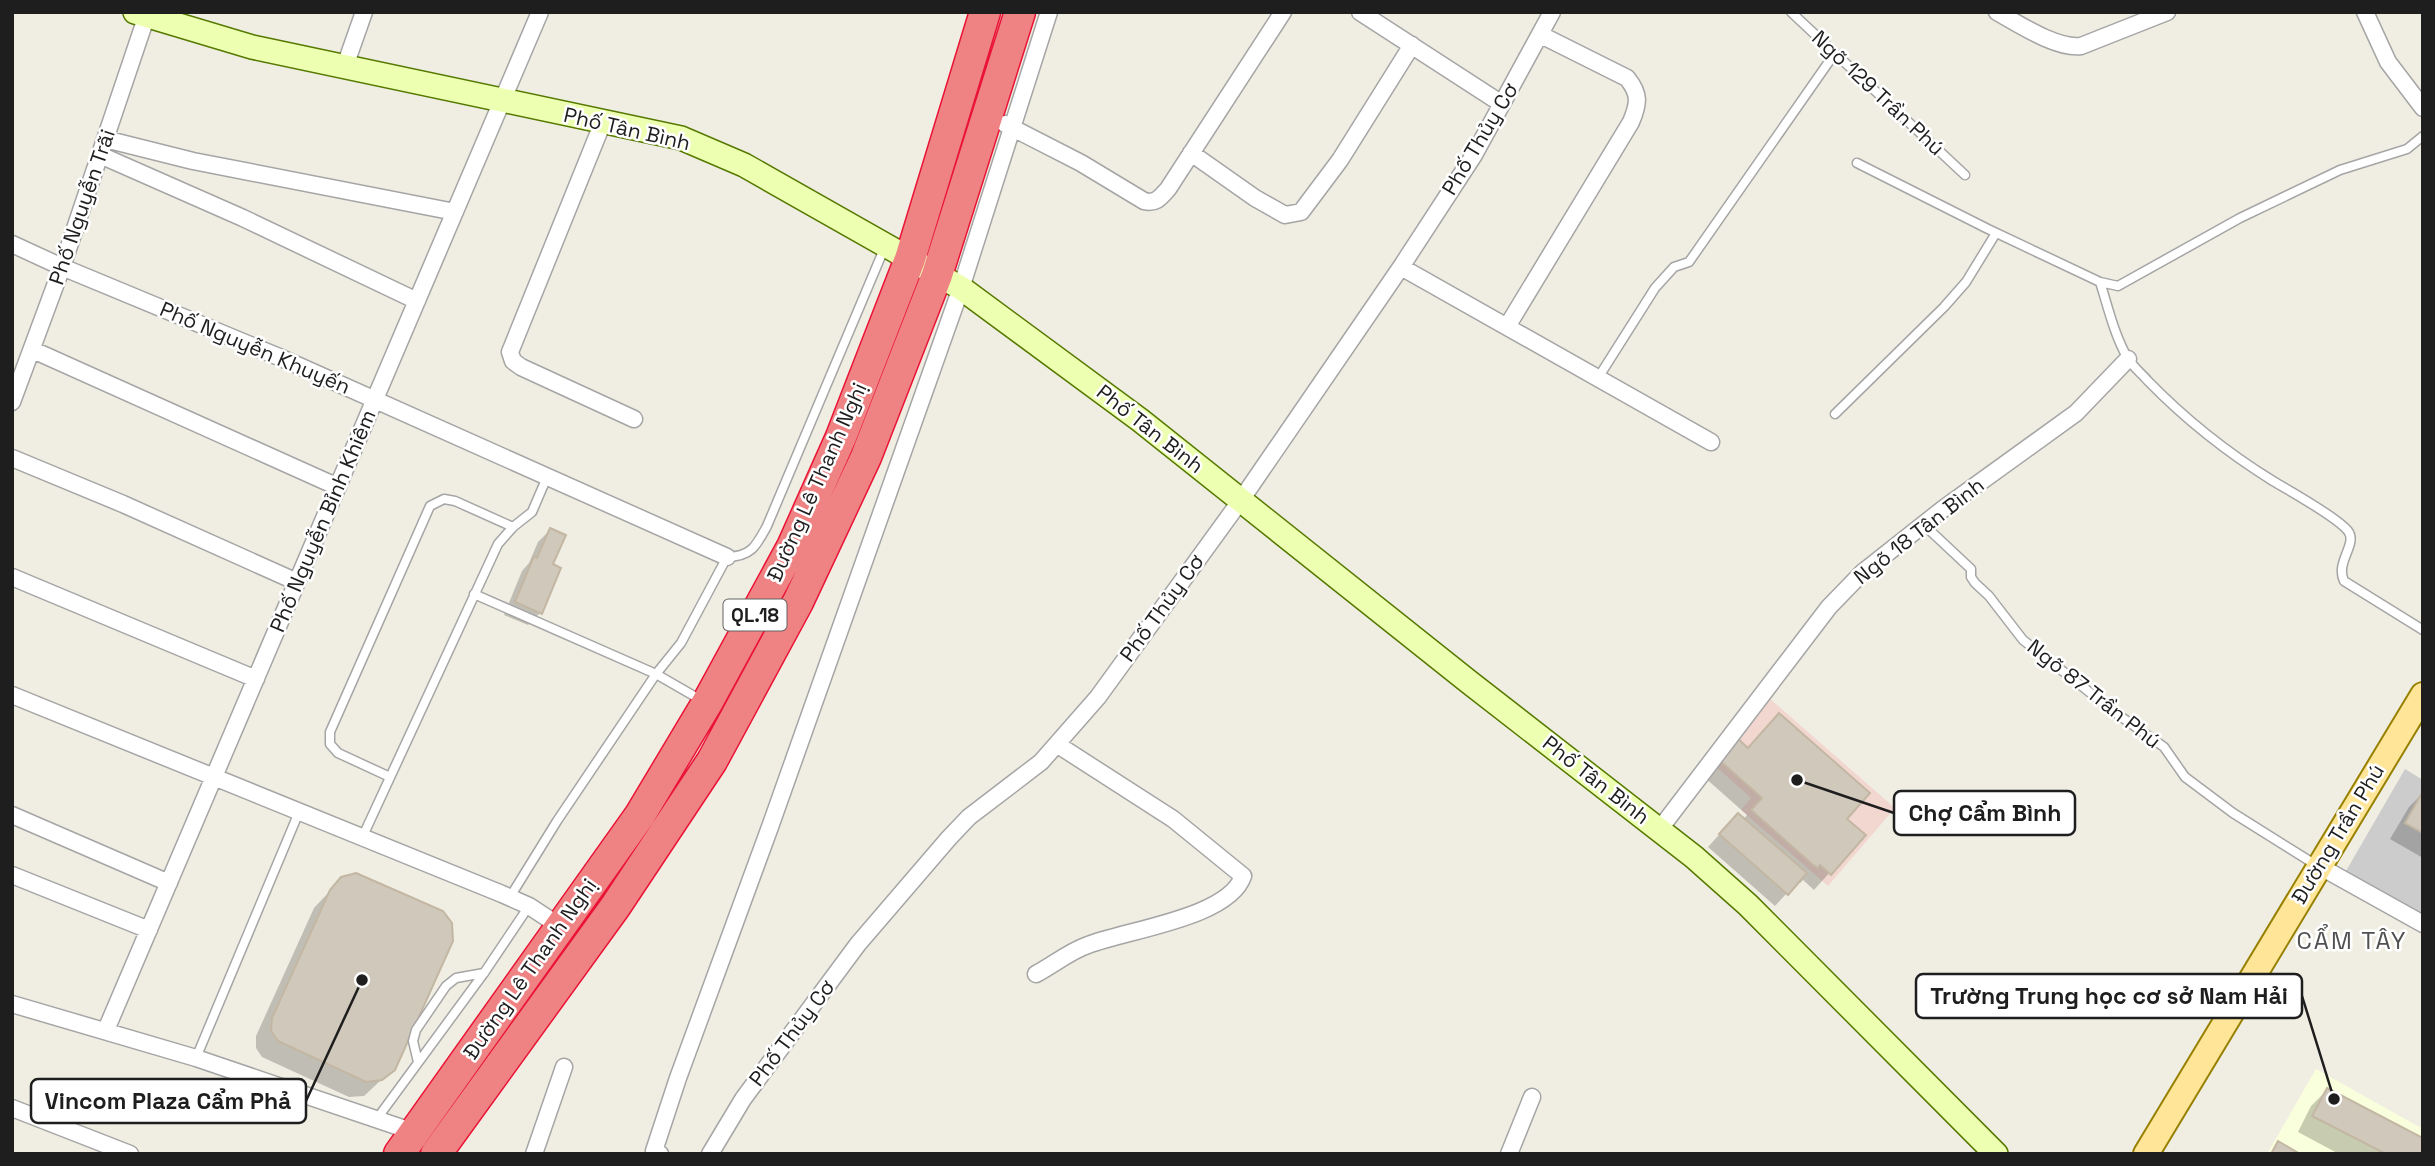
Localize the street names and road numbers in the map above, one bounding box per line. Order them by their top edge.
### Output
street label: Ngõ 129 Trần Phú [1806,24,1950,161]
street label: Phố Thủy Cơ [1435,78,1524,200]
street label: Phố Tân Bình [561,101,693,156]
street label: Phố Nguyễn Trãi [42,126,121,288]
street label: Phố Nguyễn Khuyến [156,295,354,400]
street label: Đường Lê Thanh Nghị [761,378,873,585]
street label: Phố Tân Bình [1091,378,1209,479]
street label: Phố Nguyễn Bỉnh Khiêm [263,405,382,636]
street label: Ngõ 18 Tân Bình [1848,471,1989,590]
street label: Phố Thủy Cơ [1114,549,1210,667]
road number: QL.18 [724,600,786,630]
street label: Ngõ 87 Trần Phú [2022,633,2167,754]
street label: Phố Tân Bình [1537,729,1655,830]
street label: Đường Trần Phú [2285,759,2390,909]
street label: Đường Lê Thanh Nghị [457,873,602,1064]
street label: Phố Thủy Cơ [743,974,840,1091]

